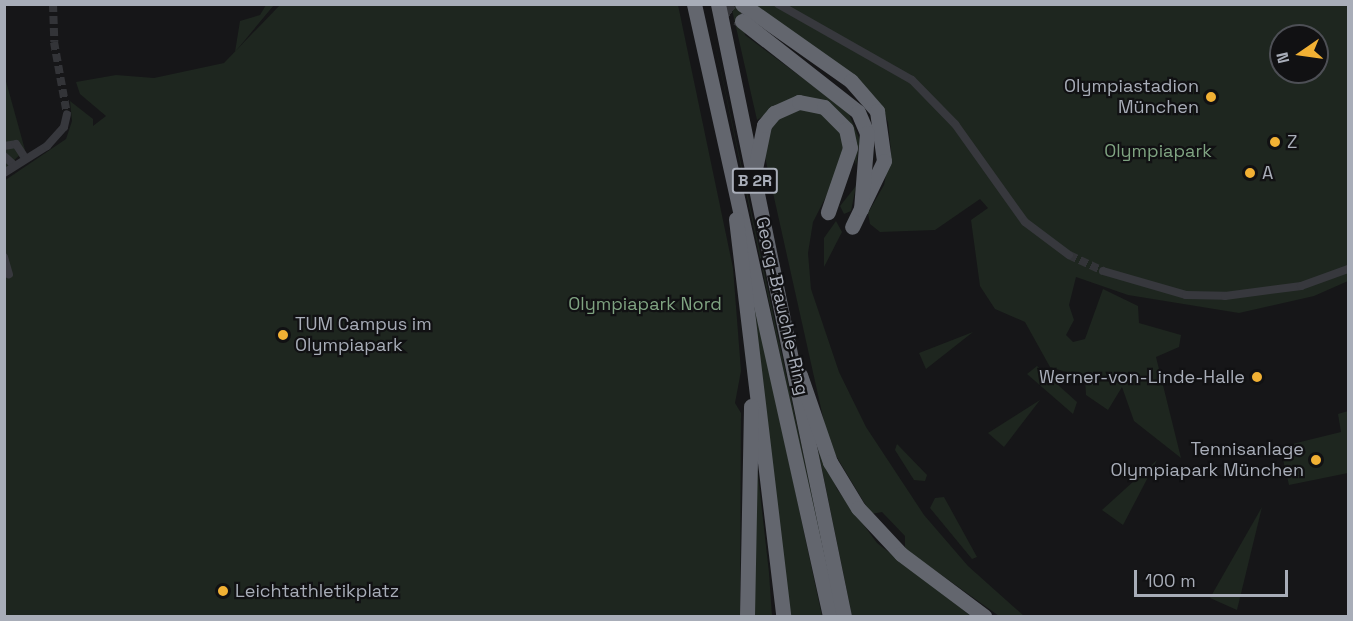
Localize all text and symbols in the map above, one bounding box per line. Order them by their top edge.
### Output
north arrow [1269,24,1329,84]
text: N [1271,50,1294,65]
place label: Olympiastadion München [1064,76,1199,118]
marker: Olympiastadion München [1204,90,1218,104]
place label: Z [1287,131,1297,153]
marker: Z [1268,135,1282,149]
park label: Olympiapark [1104,140,1212,162]
place label: A [1262,162,1273,184]
marker: A [1243,166,1257,180]
road number: B 2R [731,168,779,194]
street label: Georg-Brauchle-Ring [751,215,813,397]
park label: Olympiapark Nord [568,293,722,315]
place label: TUM Campus im Olympiapark [295,314,432,356]
marker: TUM Campus im Olympiapark [276,328,290,342]
place label: Werner-von-Linde-Halle [1039,366,1245,388]
marker: Werner-von-Linde-Halle [1250,370,1264,384]
place label: Tennisanlage Olympiapark München [1111,439,1304,482]
marker: Tennisanlage Olympiapark München [1309,453,1323,467]
scale bar [1137,558,1292,596]
text: 100 m [1145,569,1196,592]
place label: Leichtathletikplatz [235,580,399,602]
marker: Leichtathletikplatz [216,584,230,598]

